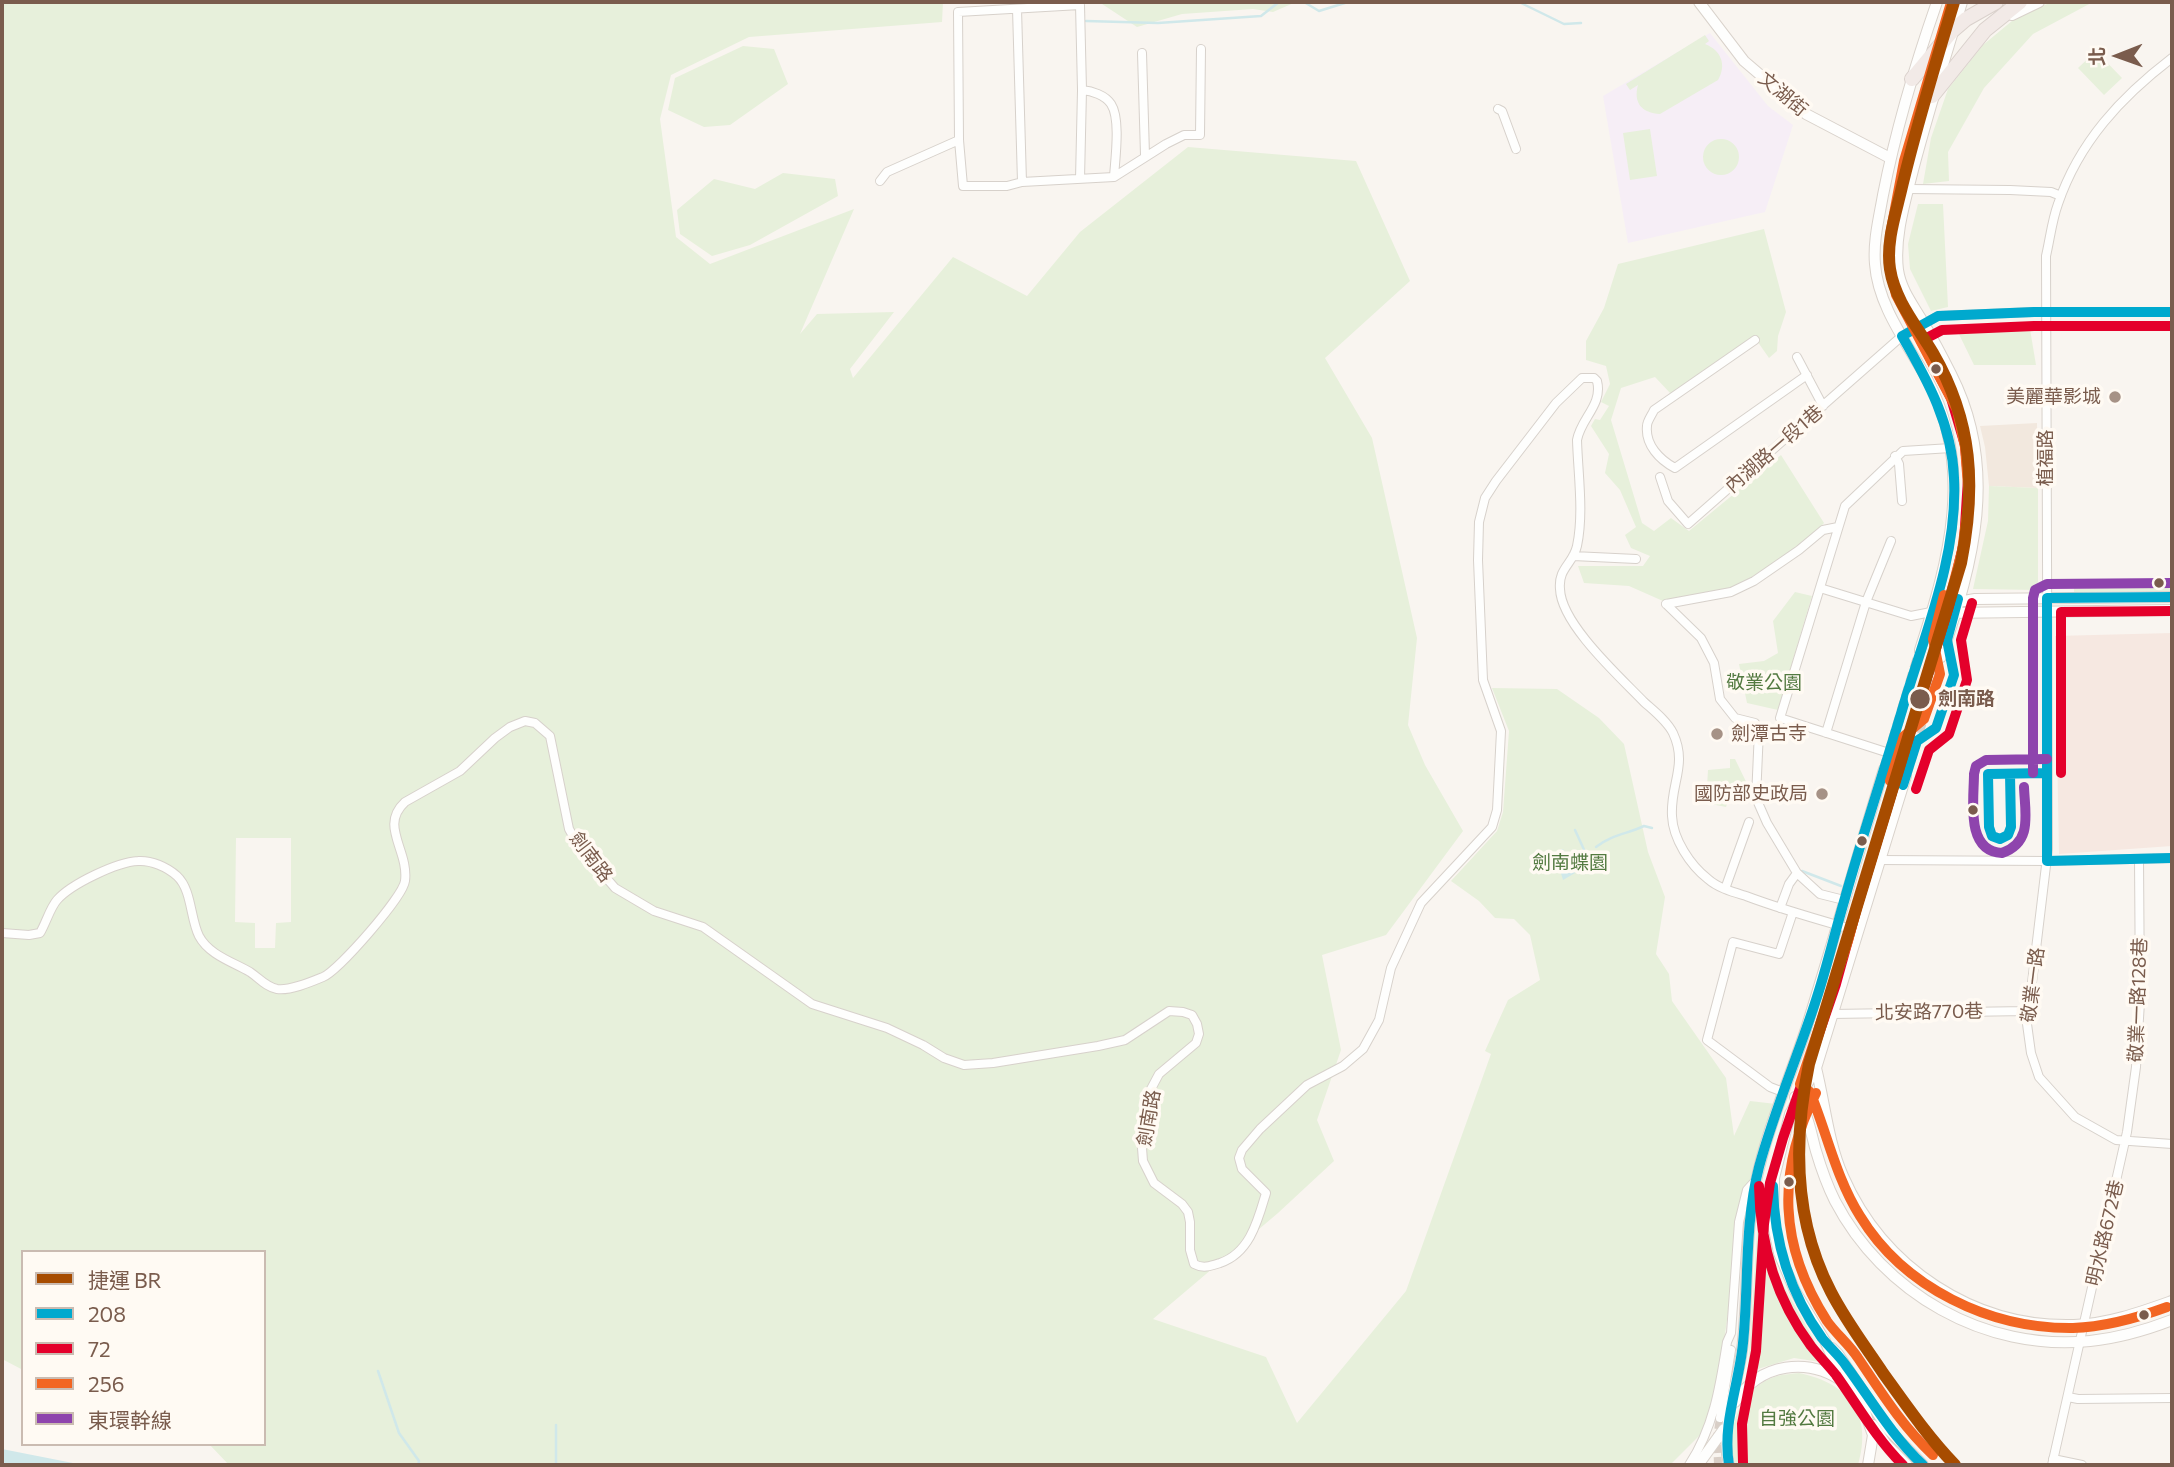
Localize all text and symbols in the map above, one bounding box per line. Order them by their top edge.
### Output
north arrow [2083,21,2153,91]
text: 北 [2085,47,2108,66]
street label: 文湖街 [1754,67,1812,121]
unlabelled marker [1929,362,1943,376]
place label: 美麗華影城 [2006,386,2101,408]
marker: 美麗華影城 [2107,389,2123,405]
street label: 內湖路一段1巷 [1720,400,1828,498]
street label: 植福路 [2035,430,2057,486]
unlabelled marker [2152,576,2166,590]
park label: 敬業公園 [1726,672,1802,694]
marker: 劍南路 [1908,687,1932,711]
place label: 劍南路 [1938,688,1995,710]
place label: 劍潭古寺 [1731,723,1807,745]
marker: 劍潭古寺 [1709,726,1725,742]
place label: 國防部史政局 [1694,783,1808,805]
marker: 國防部史政局 [1814,786,1830,802]
unlabelled marker [1966,803,1980,817]
street label: 劍南路 [565,827,617,887]
unlabelled marker [1855,834,1869,848]
park label: 劍南蝶園 [1532,852,1608,874]
street label: 敬業一路128巷 [2124,937,2152,1063]
street label: 敬業一路 [2017,946,2049,1024]
street label: 北安路770巷 [1875,1000,1983,1024]
street label: 劍南路 [1133,1088,1165,1148]
unlabelled marker [1782,1175,1796,1189]
street label: 明水路672巷 [2082,1178,2128,1288]
legend [21,1250,266,1446]
text: 捷運 BR [88,1267,162,1292]
text: 208 [88,1301,126,1326]
unlabelled marker [2137,1308,2151,1322]
text: 72 [88,1336,111,1361]
text: 256 [88,1371,124,1396]
text: 東環幹線 [88,1407,172,1432]
park label: 自強公園 [1759,1408,1835,1430]

